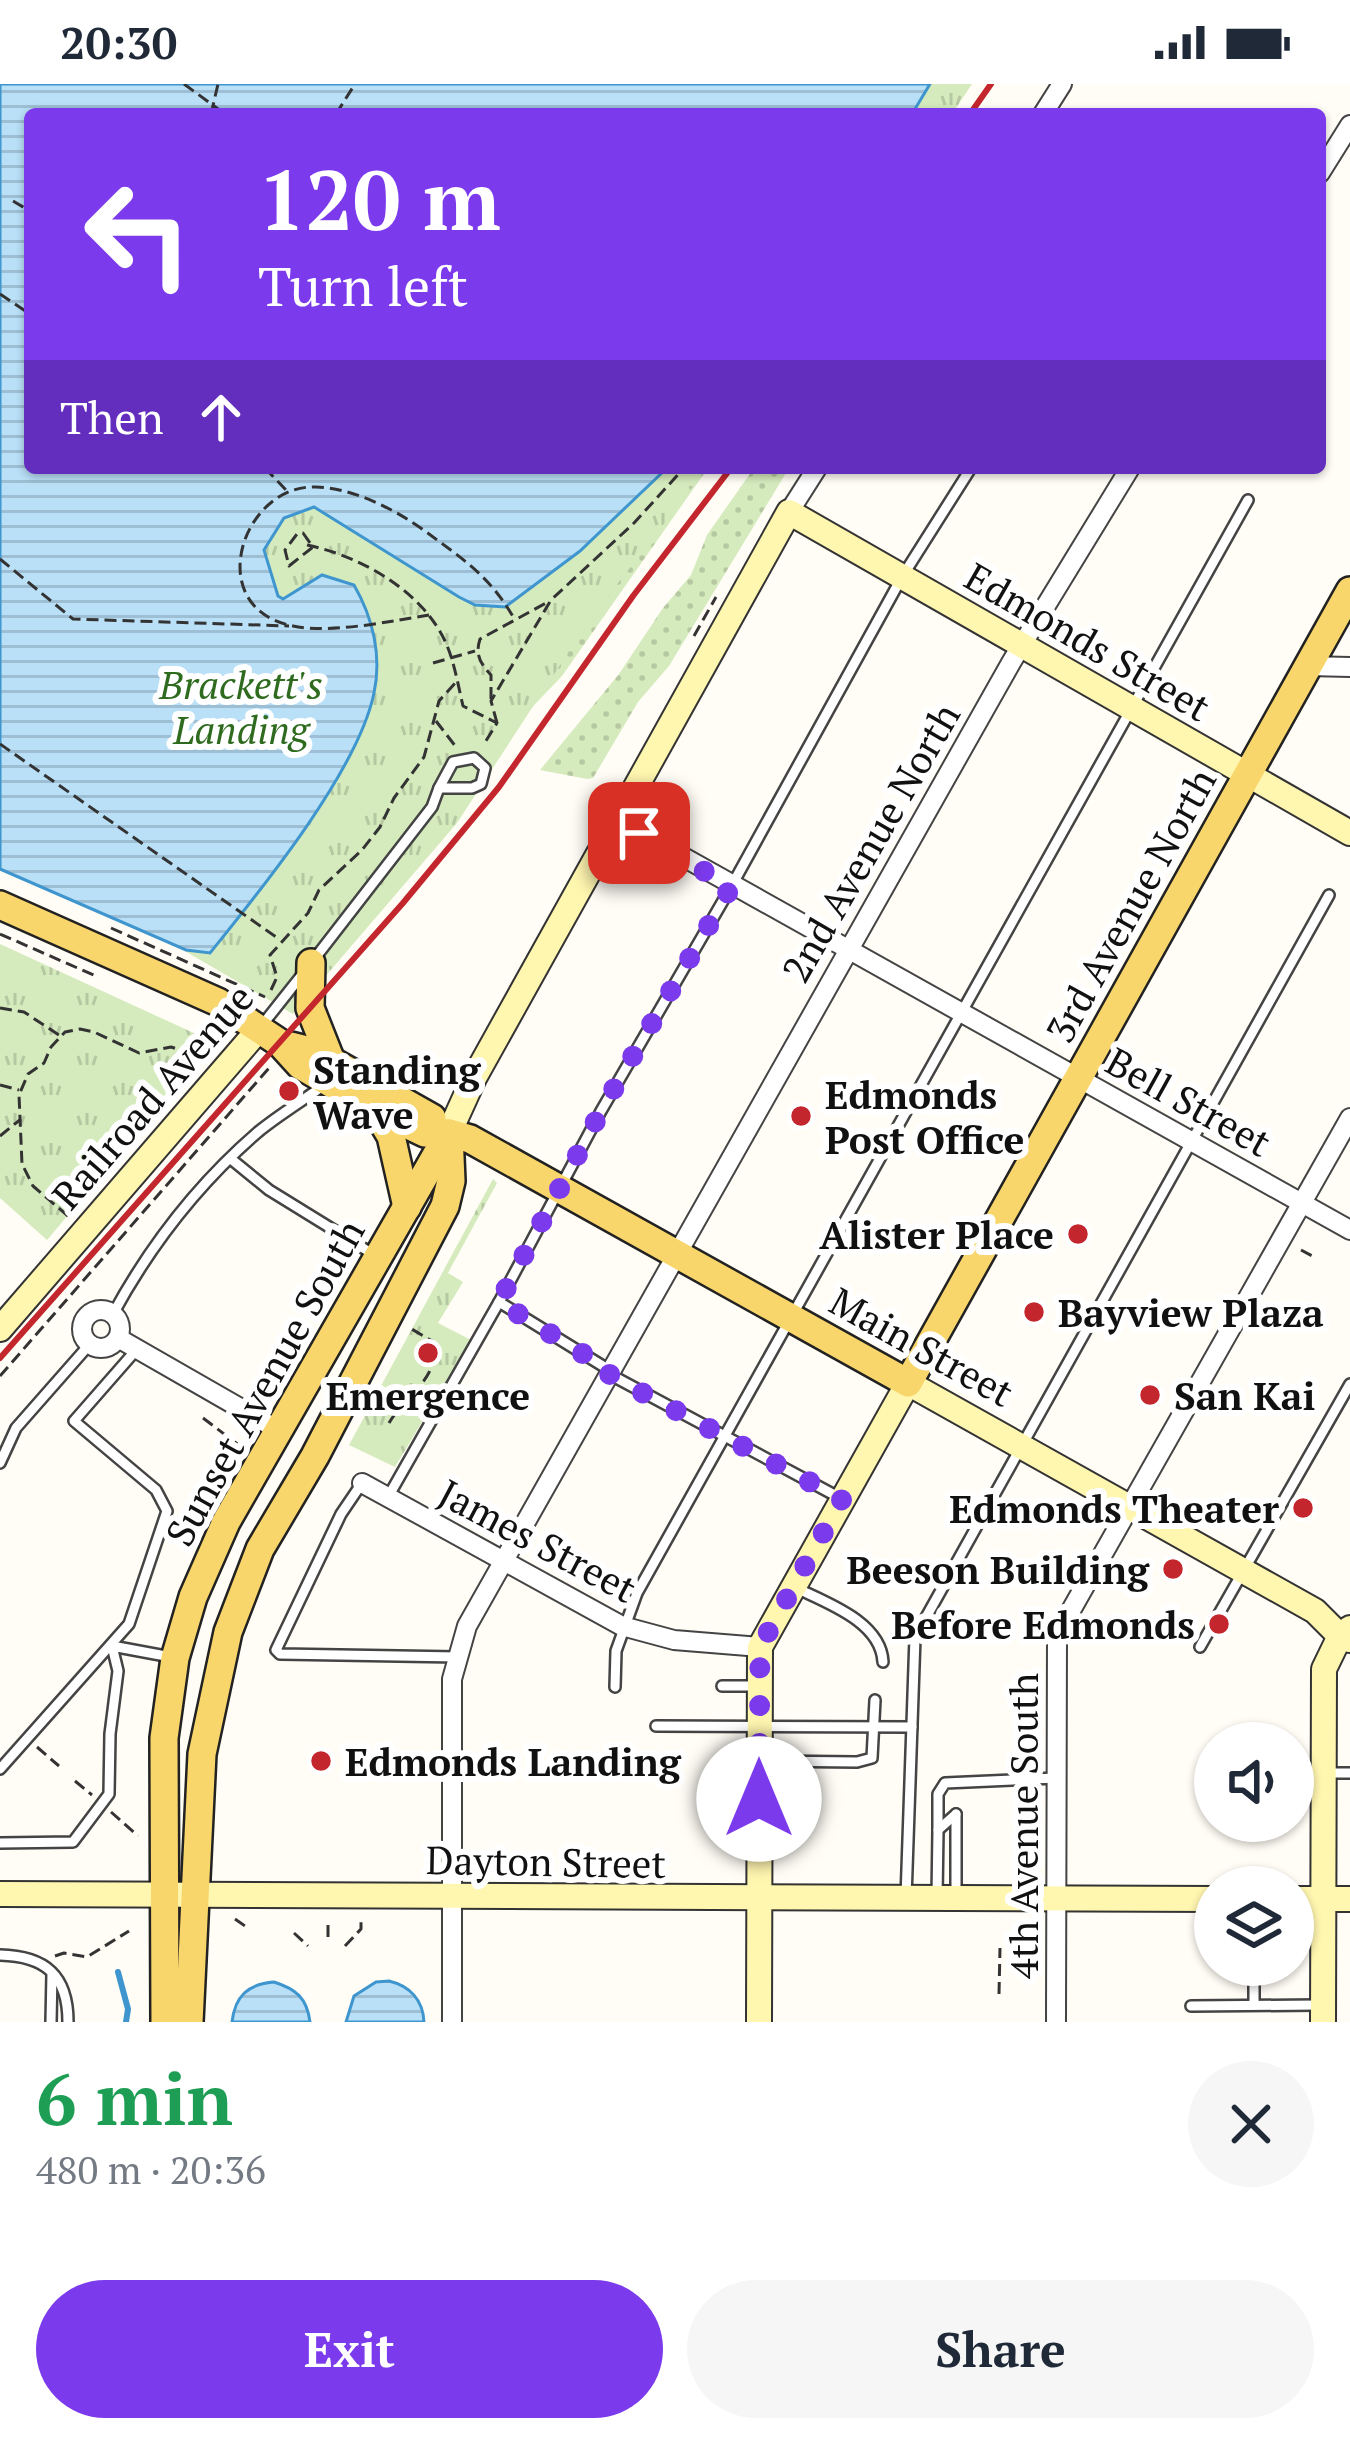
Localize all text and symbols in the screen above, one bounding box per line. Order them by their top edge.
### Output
text: 20:30 [60,12,177,72]
text: 120 m [258,143,501,254]
icon: left [60,156,216,312]
text: Turn left [258,250,468,321]
icon: ahead [188,384,254,450]
text: Then [60,387,164,447]
street label: Edmonds Street [956,550,1220,732]
park label: Brackett's Landing [158,658,323,755]
street label: 2nd Avenue North [769,693,971,991]
street label: 3rd Avenue North [1033,759,1227,1051]
pin [588,782,690,884]
icon: arrive [606,800,672,866]
street label: Railroad Avenue [40,972,264,1220]
street label: Bell Street [1097,1034,1281,1168]
place label: Standing Wave [313,1043,482,1140]
place label: Edmonds Post Office [825,1068,1025,1165]
marker: Standing Wave [276,1078,302,1104]
marker: Edmonds Post Office [788,1103,814,1129]
place label: Alister Place [819,1208,1054,1260]
street label: Sunset Avenue South [153,1209,375,1554]
marker: Alister Place [1065,1221,1091,1247]
street label: Main Street [821,1274,1023,1418]
place label: Bayview Plaza [1058,1286,1324,1338]
marker: Bayview Plaza [1021,1299,1047,1325]
marker: Emergence [415,1340,441,1366]
place label: Emergence [326,1369,530,1421]
place label: San Kai [1174,1369,1316,1421]
marker: San Kai [1137,1382,1163,1408]
street label: James Street [430,1466,646,1614]
place label: Edmonds Theater [949,1482,1279,1534]
marker: Edmonds Theater [1290,1495,1316,1521]
place label: Beeson Building [846,1543,1150,1595]
marker: Beeson Building [1160,1556,1186,1582]
place label: Before Edmonds [891,1598,1195,1650]
marker: Before Edmonds [1206,1611,1232,1637]
street label: 4th Avenue South [997,1673,1049,1979]
map controls [1194,1722,1314,1986]
button: sound [1194,1722,1314,1842]
place label: Edmonds Landing [345,1735,682,1787]
position arrow [696,1736,822,1862]
marker: Edmonds Landing [308,1748,334,1774]
street label: Dayton Street [426,1833,666,1889]
button: layers [1194,1866,1314,1986]
text: 6 min [36,2050,233,2146]
button: close [1188,2061,1314,2187]
text: 480 m · 20:36 [36,2143,266,2195]
button: Exit [36,2280,663,2418]
button: Share [687,2280,1314,2418]

